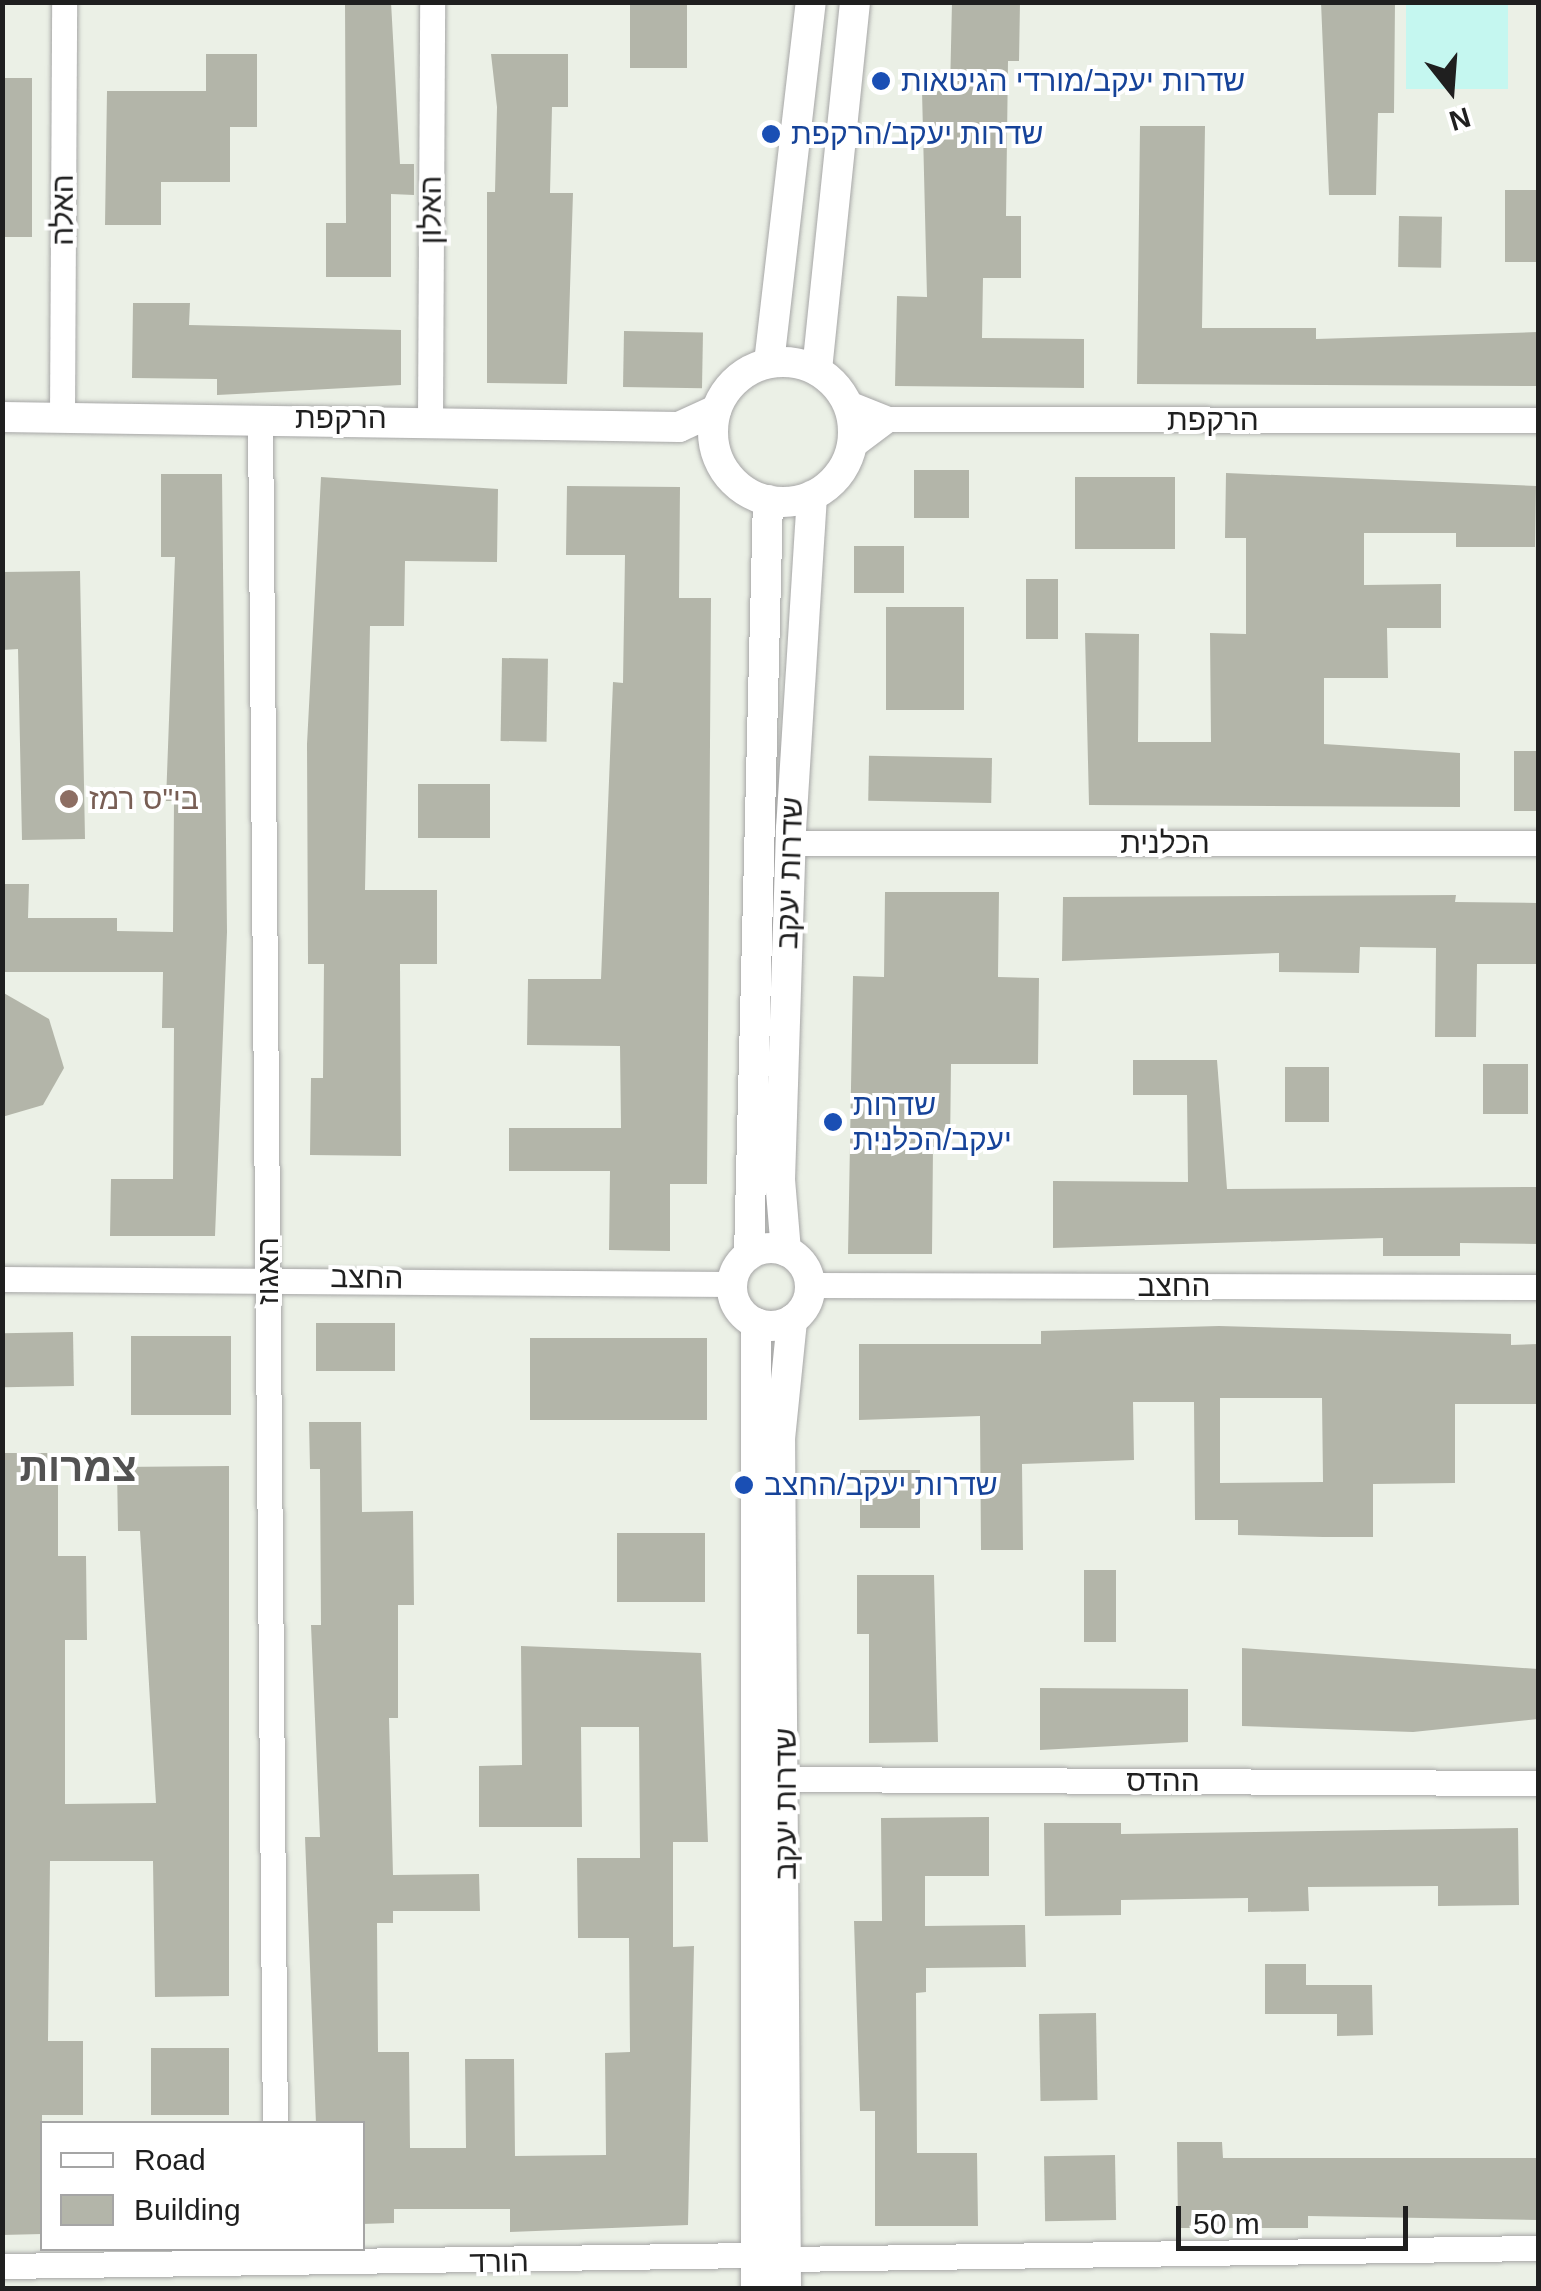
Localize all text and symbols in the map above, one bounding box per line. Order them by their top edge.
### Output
north arrow [1401,40,1501,140]
place label: שדרות יעקב/מורדי הגיטאות [901,63,1245,99]
marker: שדרות יעקב/מורדי הגיטאות [870,70,892,92]
text: N [1446,101,1474,137]
place label: שדרות יעקב/הרקפת [791,116,1043,152]
marker: שדרות יעקב/הרקפת [760,123,782,145]
street label: האלה [45,174,81,246]
street label: האלון [413,176,449,244]
street label: הרקפת [295,400,387,436]
street label: הרקפת [1167,402,1259,438]
place label: בי"ס רמז [89,781,199,817]
marker: בי"ס רמז [58,788,80,810]
street label: שדרות יעקב [769,796,811,950]
street label: הכלנית [1120,825,1210,861]
place label: שדרות יעקב/הכלנית [853,1087,1012,1158]
marker: שדרות יעקב/הכלנית [822,1111,844,1133]
street label: האגוז [250,1237,286,1305]
street label: החצב [330,1259,404,1297]
street label: החצב [1137,1268,1211,1304]
district label: צמרות [19,1443,137,1491]
place label: שדרות יעקב/החצב [764,1467,998,1503]
marker: שדרות יעקב/החצב [733,1474,755,1496]
street label: שדרות יעקב [768,1728,804,1880]
street label: ההדס [1126,1763,1200,1799]
legend [40,2121,365,2251]
text: Road [134,2143,206,2176]
scale bar [1181,2186,1414,2248]
text: Building [134,2193,241,2226]
text: 50 m [1193,2207,1260,2240]
street label: הורד [469,2243,529,2281]

